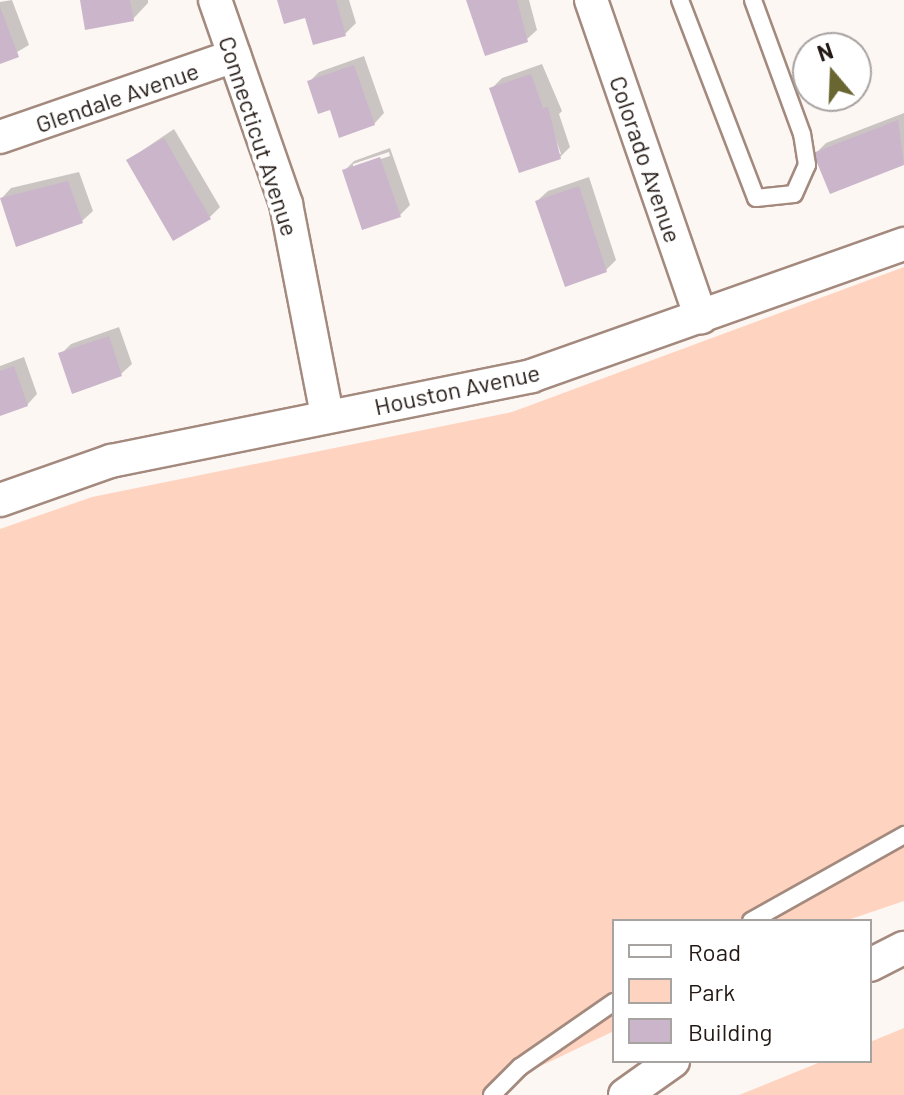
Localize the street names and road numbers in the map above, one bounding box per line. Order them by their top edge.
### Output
street label: Connecticut Avenue [213,32,305,240]
street label: Glendale Avenue [32,56,202,138]
street label: Colorado Avenue [604,72,688,246]
street label: Houston Avenue [372,357,542,421]

